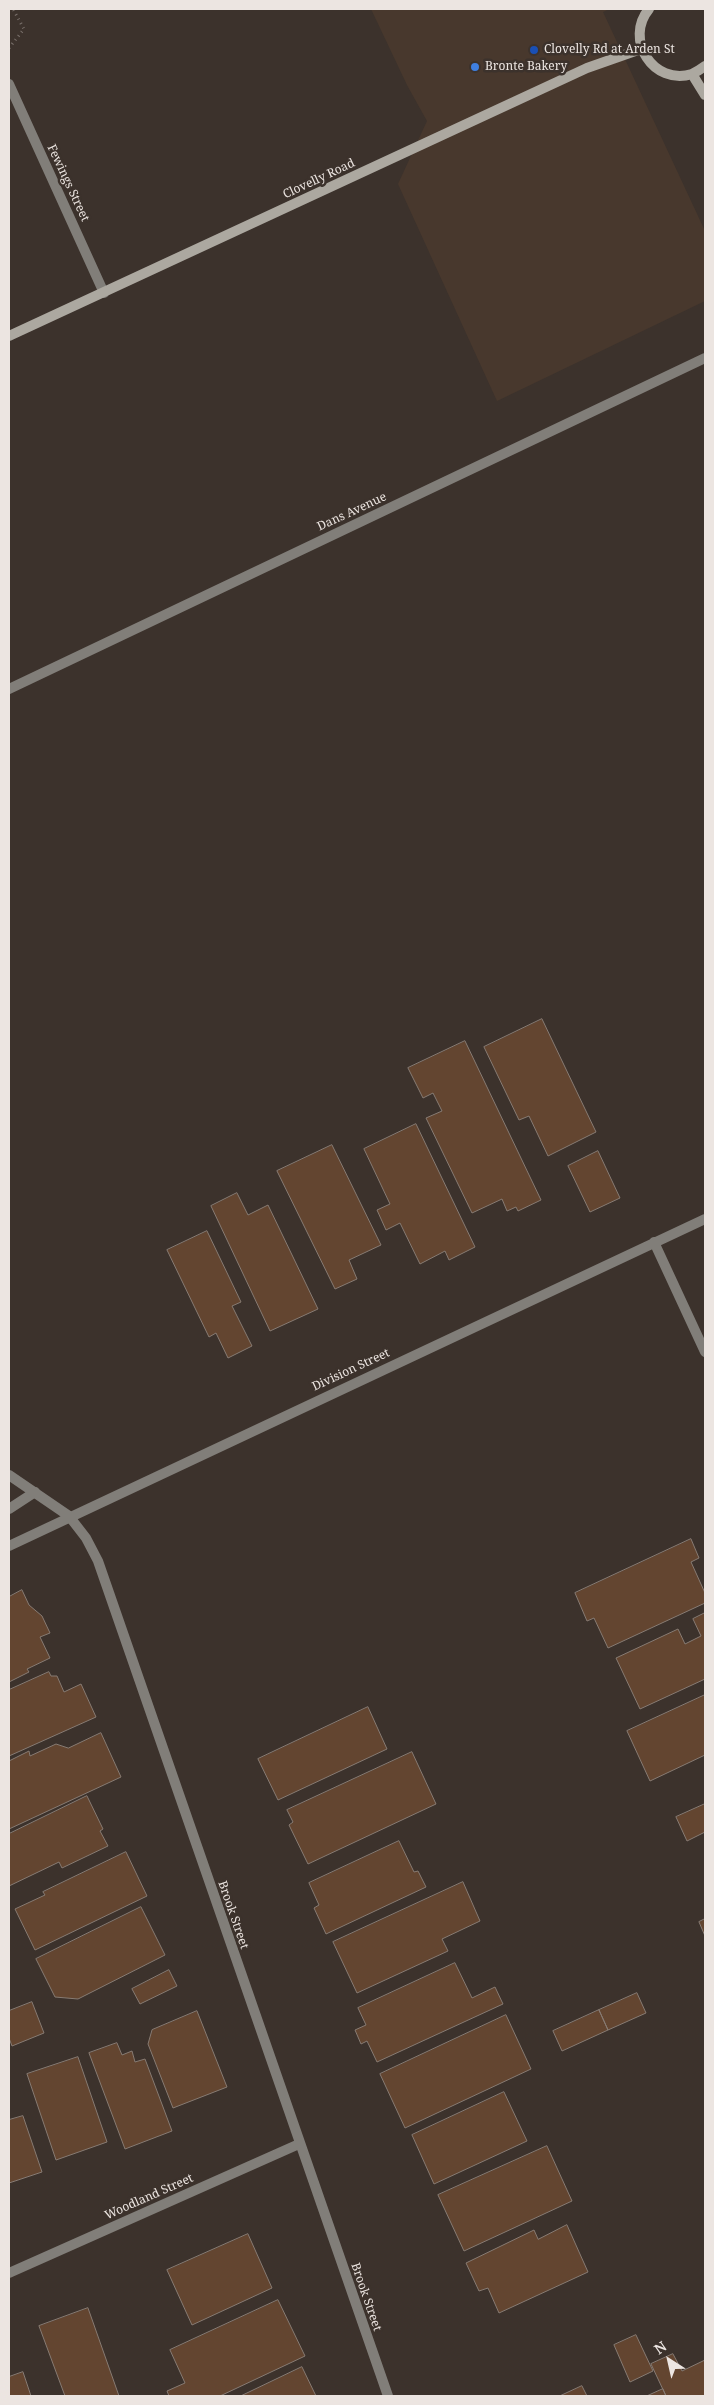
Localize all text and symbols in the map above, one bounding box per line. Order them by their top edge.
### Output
place label: Clovelly Rd at Arden St [544,43,675,57]
marker: Clovelly Rd at Arden St [528,44,540,56]
place label: Bronte Bakery [485,60,567,74]
marker: Bronte Bakery [469,61,481,73]
street label: Fewings Street [44,142,92,224]
street label: Clovelly Road [281,156,357,202]
street label: Dans Avenue [315,490,389,534]
street label: Division Street [310,1346,392,1394]
street label: Brook Street [215,1879,251,1951]
street label: Woodland Street [103,2171,195,2223]
street label: Brook Street [348,2261,384,2333]
north arrow [644,2335,694,2385]
text: N [650,2336,670,2358]

